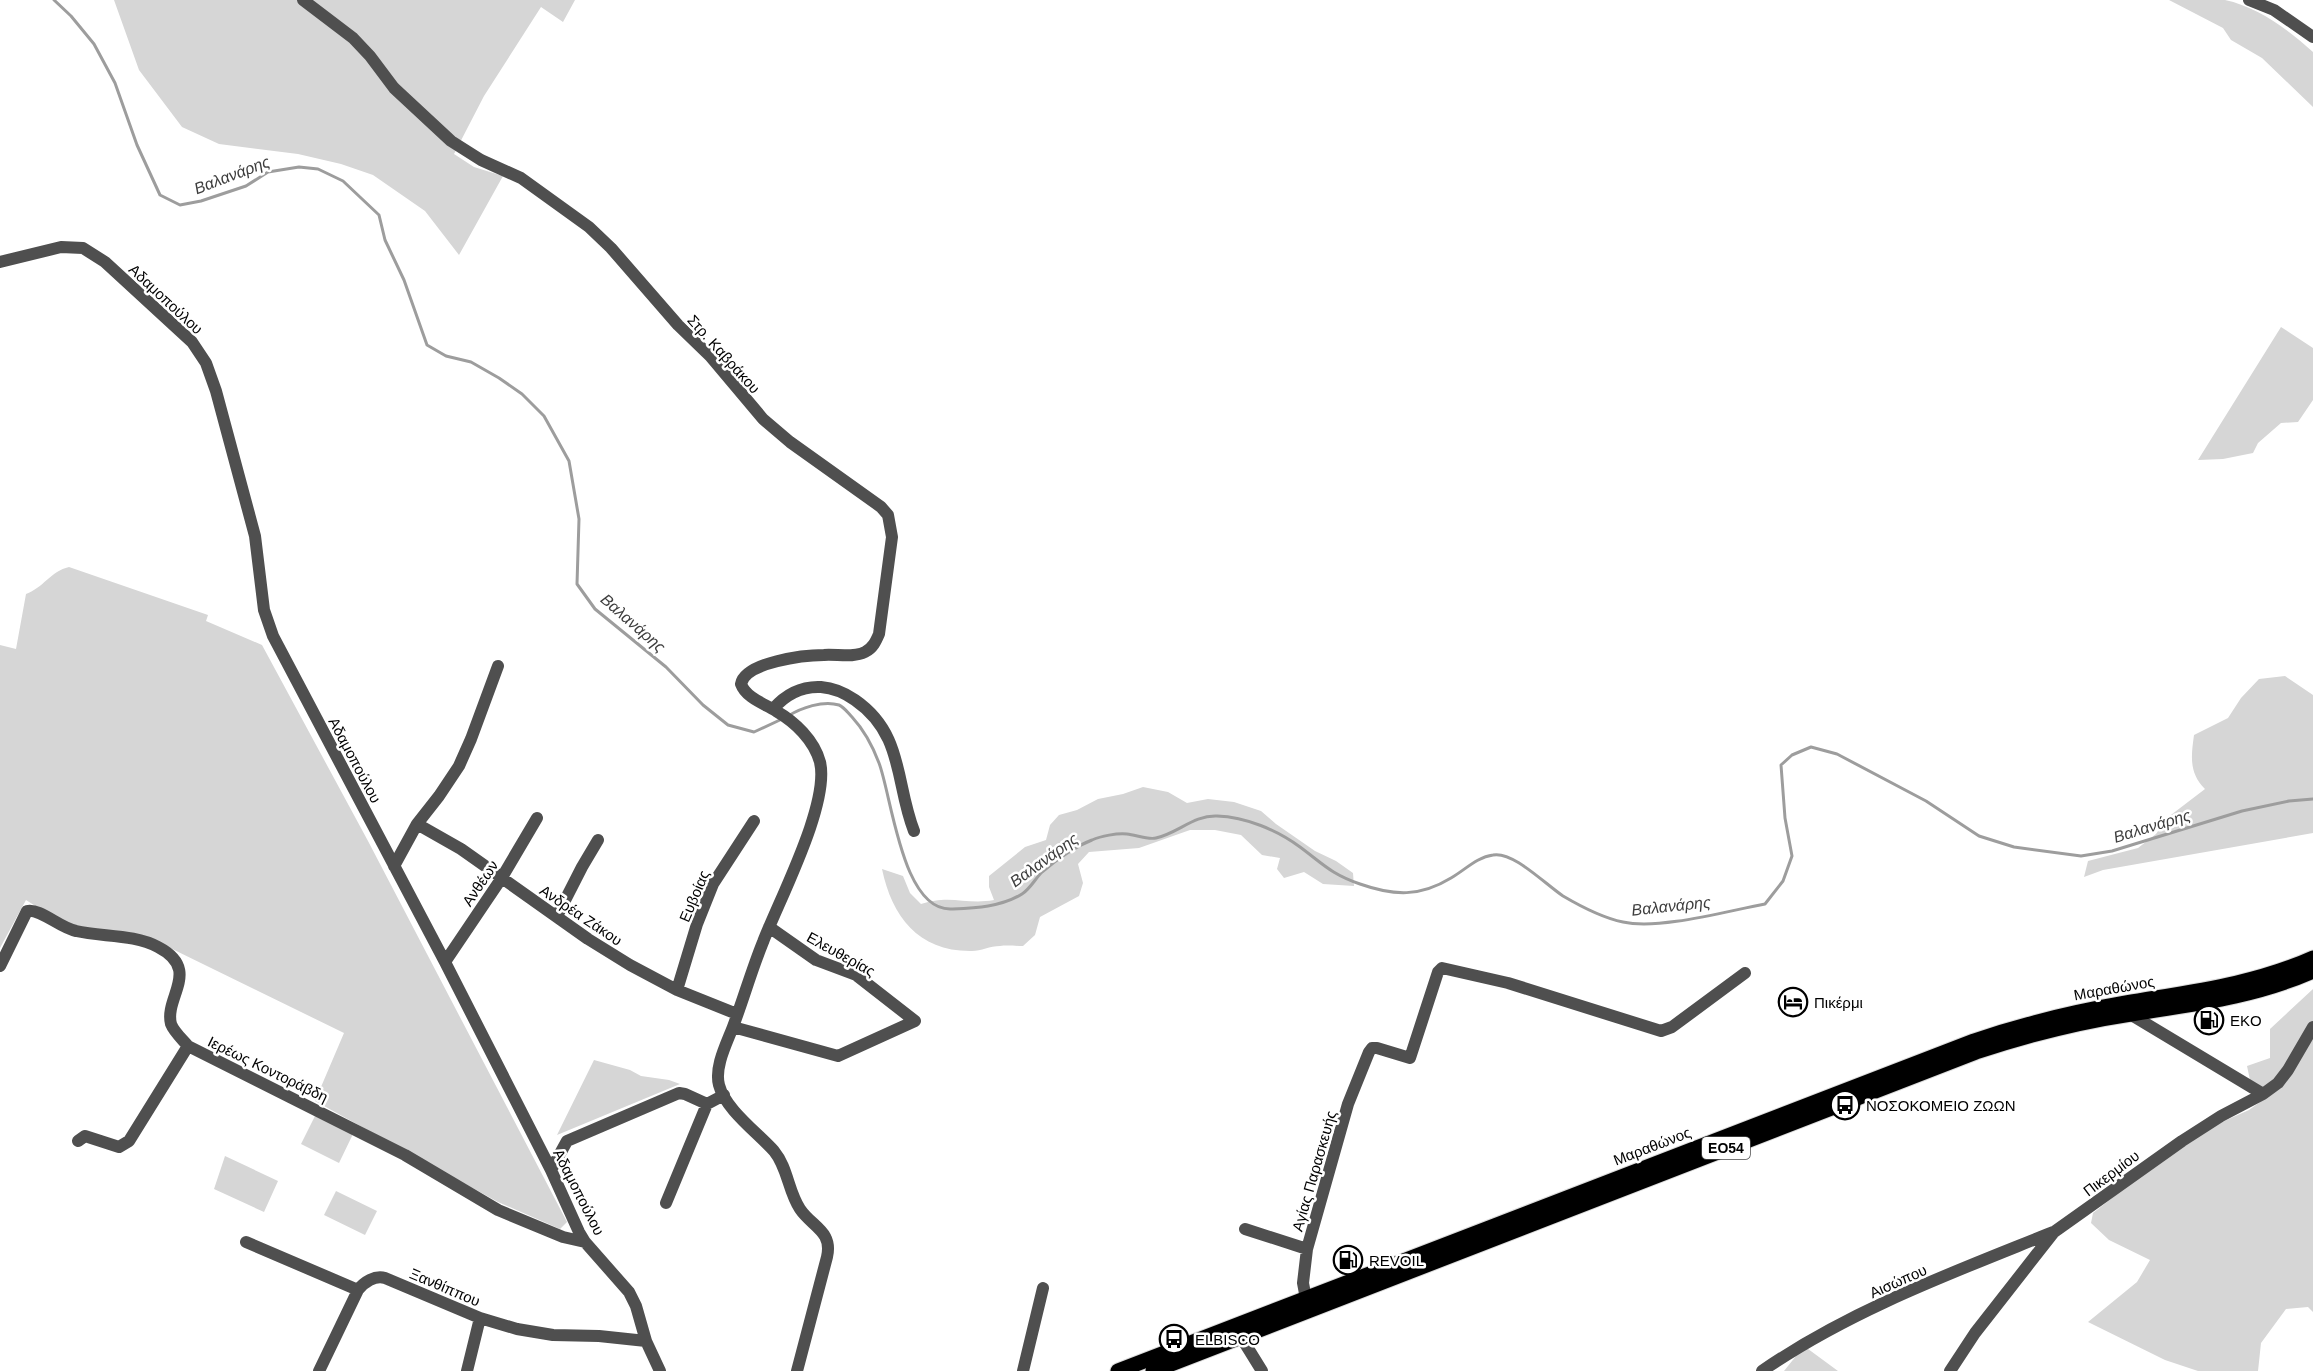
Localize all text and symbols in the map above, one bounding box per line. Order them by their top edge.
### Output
water label: Βαλανάρης [192,153,272,197]
street label: Αδαμοπούλου [126,261,206,337]
street label: Στρ. Καβράκου [684,311,764,397]
water label: Βαλανάρης [597,590,669,656]
street label: Αδαμοπούλου [325,714,385,806]
water label: Βαλανάρης [2111,806,2193,846]
water label: Βαλανάρης [1007,830,1081,890]
street label: Ανθέων [459,857,501,909]
street label: Ευβοίας [676,868,712,924]
street label: Ανδρέα Ζάκου [537,881,625,949]
water label: Βαλανάρης [1631,893,1712,919]
street label: Ελευθερίας [804,928,878,980]
street label: Μαραθώνος [2072,973,2156,1003]
hotel icon: Πικέρμι [1777,986,1809,1018]
place label: Πικέρμι [1814,994,1863,1011]
fuel station icon: EKO [2193,1004,2225,1036]
place label: EKO [2230,1012,2262,1029]
street label: Ιερέως Κοντοράβδη [205,1033,331,1105]
bus stop icon: ΝΟΣΟΚΟΜΕΙΟ ΖΩΩΝ [1829,1089,1861,1121]
place label: ΝΟΣΟΚΟΜΕΙΟ ΖΩΩΝ [1866,1097,2016,1114]
street label: Αγίας Παρασκευής [1289,1109,1339,1233]
street label: Μαραθώνος [1611,1123,1693,1169]
road number: ΕΟ54 [1702,1137,1750,1159]
street label: Αδαμοπούλου [550,1146,608,1238]
street label: Πικερμίου [2080,1147,2142,1199]
fuel station icon: REVOIL [1332,1244,1364,1276]
place label: REVOIL [1369,1252,1424,1269]
street label: Αισώπου [1867,1261,1929,1301]
street label: Ξανθίππου [407,1265,483,1309]
bus stop icon: ELBISCO [1158,1323,1190,1355]
place label: ELBISCO [1195,1331,1260,1348]

